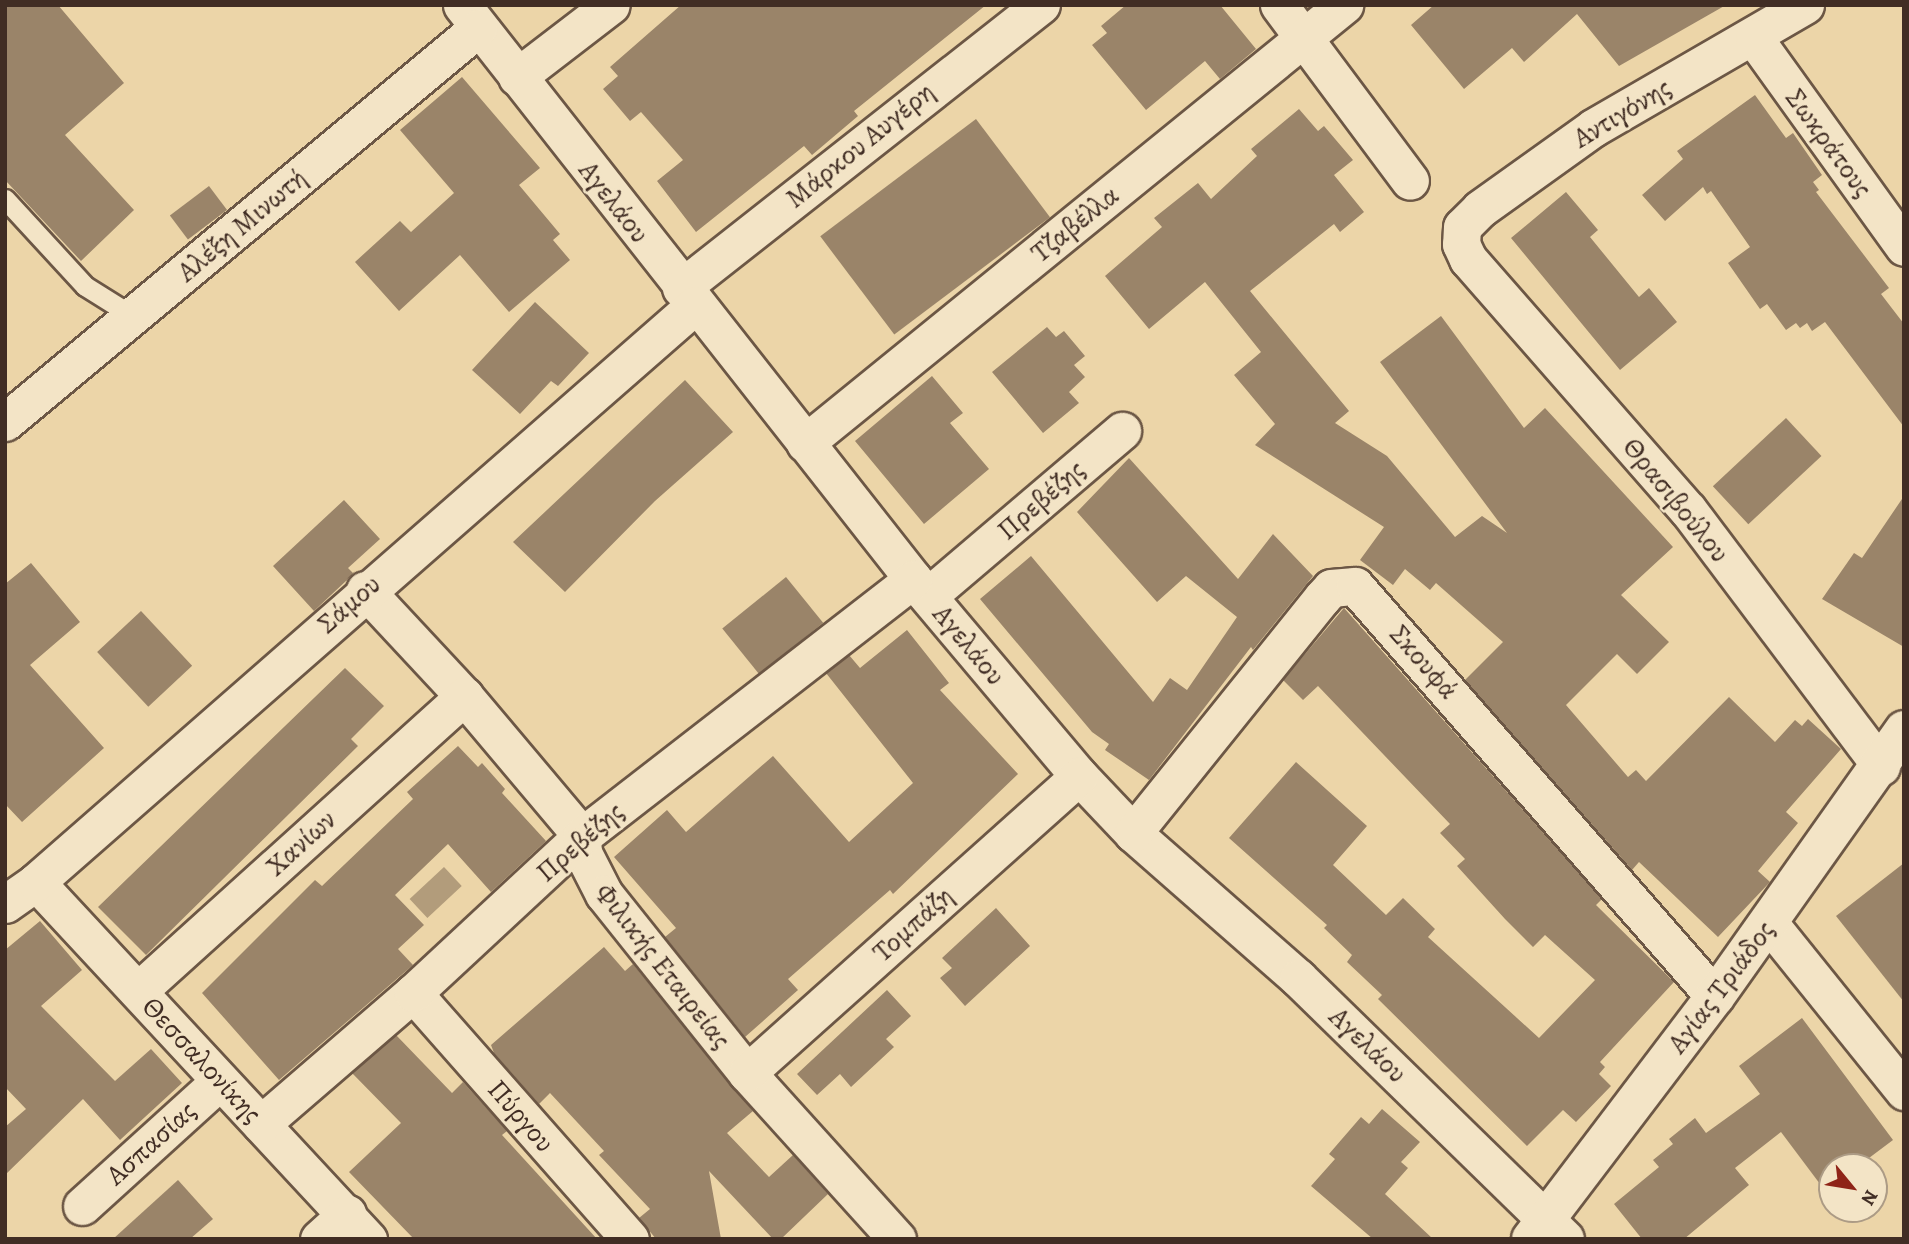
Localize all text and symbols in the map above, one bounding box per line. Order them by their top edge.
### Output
street label: Αντιγόνης [1567,71,1677,155]
street label: Μάρκου Αυγέρη [779,75,941,215]
street label: Σωκράτους [1778,82,1880,204]
street label: Αγελάου [572,154,656,250]
street label: Αλέξη Μινωτή [170,161,314,289]
street label: Τζαβέλλα [1024,178,1126,270]
street label: Θρασιβούλου [1616,431,1736,569]
street label: Πρεβέζης [990,453,1092,547]
street label: Σάμου [311,568,387,640]
street label: Αγελάου [926,598,1012,692]
street label: Σκουφά [1383,618,1465,706]
street label: Πρεβέζης [529,795,631,889]
street label: Χανίων [259,803,343,883]
street label: Φιλικής Εταιρείας [588,877,738,1055]
street label: Τομπάζη [866,879,960,969]
street label: Αγίας Τριάδος [1660,914,1782,1060]
street label: Θεσσαλονίκης [135,990,269,1130]
street label: Αγελάου [1322,1000,1414,1090]
street label: Πύργου [481,1073,561,1159]
street label: Ασπασίας [99,1094,203,1192]
north arrow [1818,1153,1888,1223]
text: N [1855,1185,1884,1210]

